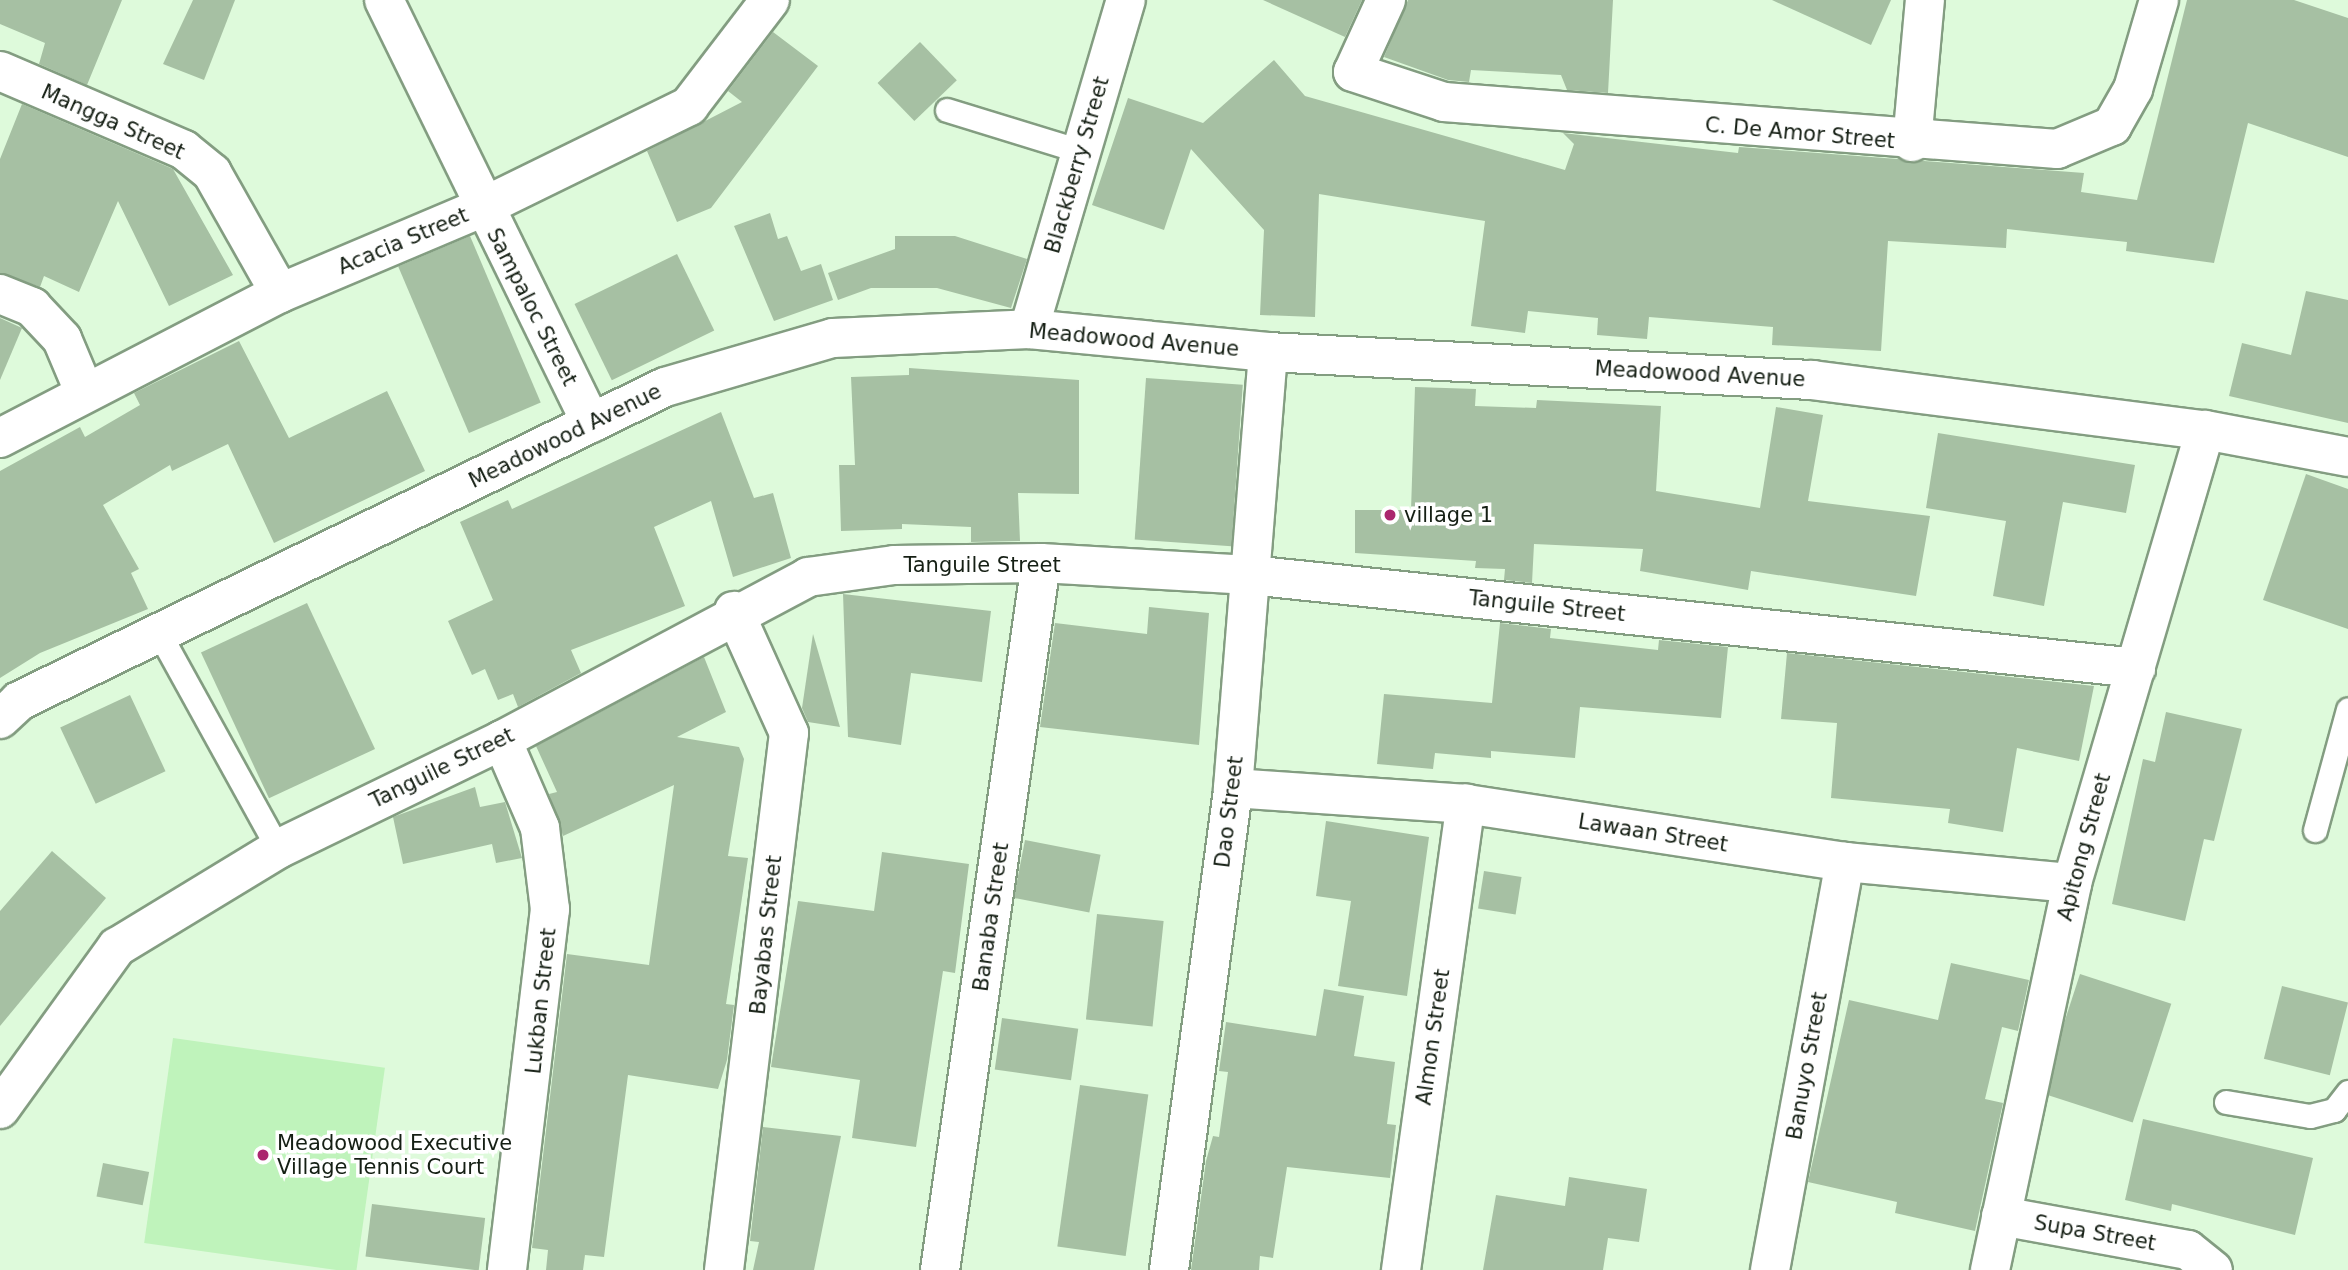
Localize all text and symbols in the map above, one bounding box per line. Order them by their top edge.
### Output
street label: Blackberry Street [1040,74,1114,256]
street label: Mangga Street [37,79,189,165]
street label: C. De Amor Street [1704,112,1896,154]
street label: Acacia Street [334,202,472,280]
street label: Sampaloc Street [481,224,583,390]
street label: Meadowood Avenue [1028,318,1240,362]
street label: Meadowood Avenue [1594,356,1806,392]
street label: Meadowood Avenue [465,378,665,494]
place label: village 1 [1404,502,1493,528]
marker: village 1 [1382,507,1398,523]
street label: Tanguile Street [903,552,1061,578]
street label: Tanguile Street [1467,585,1627,627]
street label: Tanguile Street [366,722,518,814]
street label: Dao Street [1210,755,1248,869]
street label: Apitong Street [2052,770,2116,924]
street label: Lawaan Street [1576,809,1730,857]
street label: Banaba Street [968,841,1014,993]
street label: Bayabas Street [745,854,787,1016]
street label: Lukban Street [521,927,561,1075]
street label: Almon Street [1411,967,1455,1107]
street label: Banuyo Street [1782,990,1832,1142]
place label: Meadowood Executive Village Tennis Court [277,1130,512,1180]
marker: Meadowood Executive Village Tennis Court [255,1147,271,1163]
street label: Supa Street [2032,1210,2158,1256]

